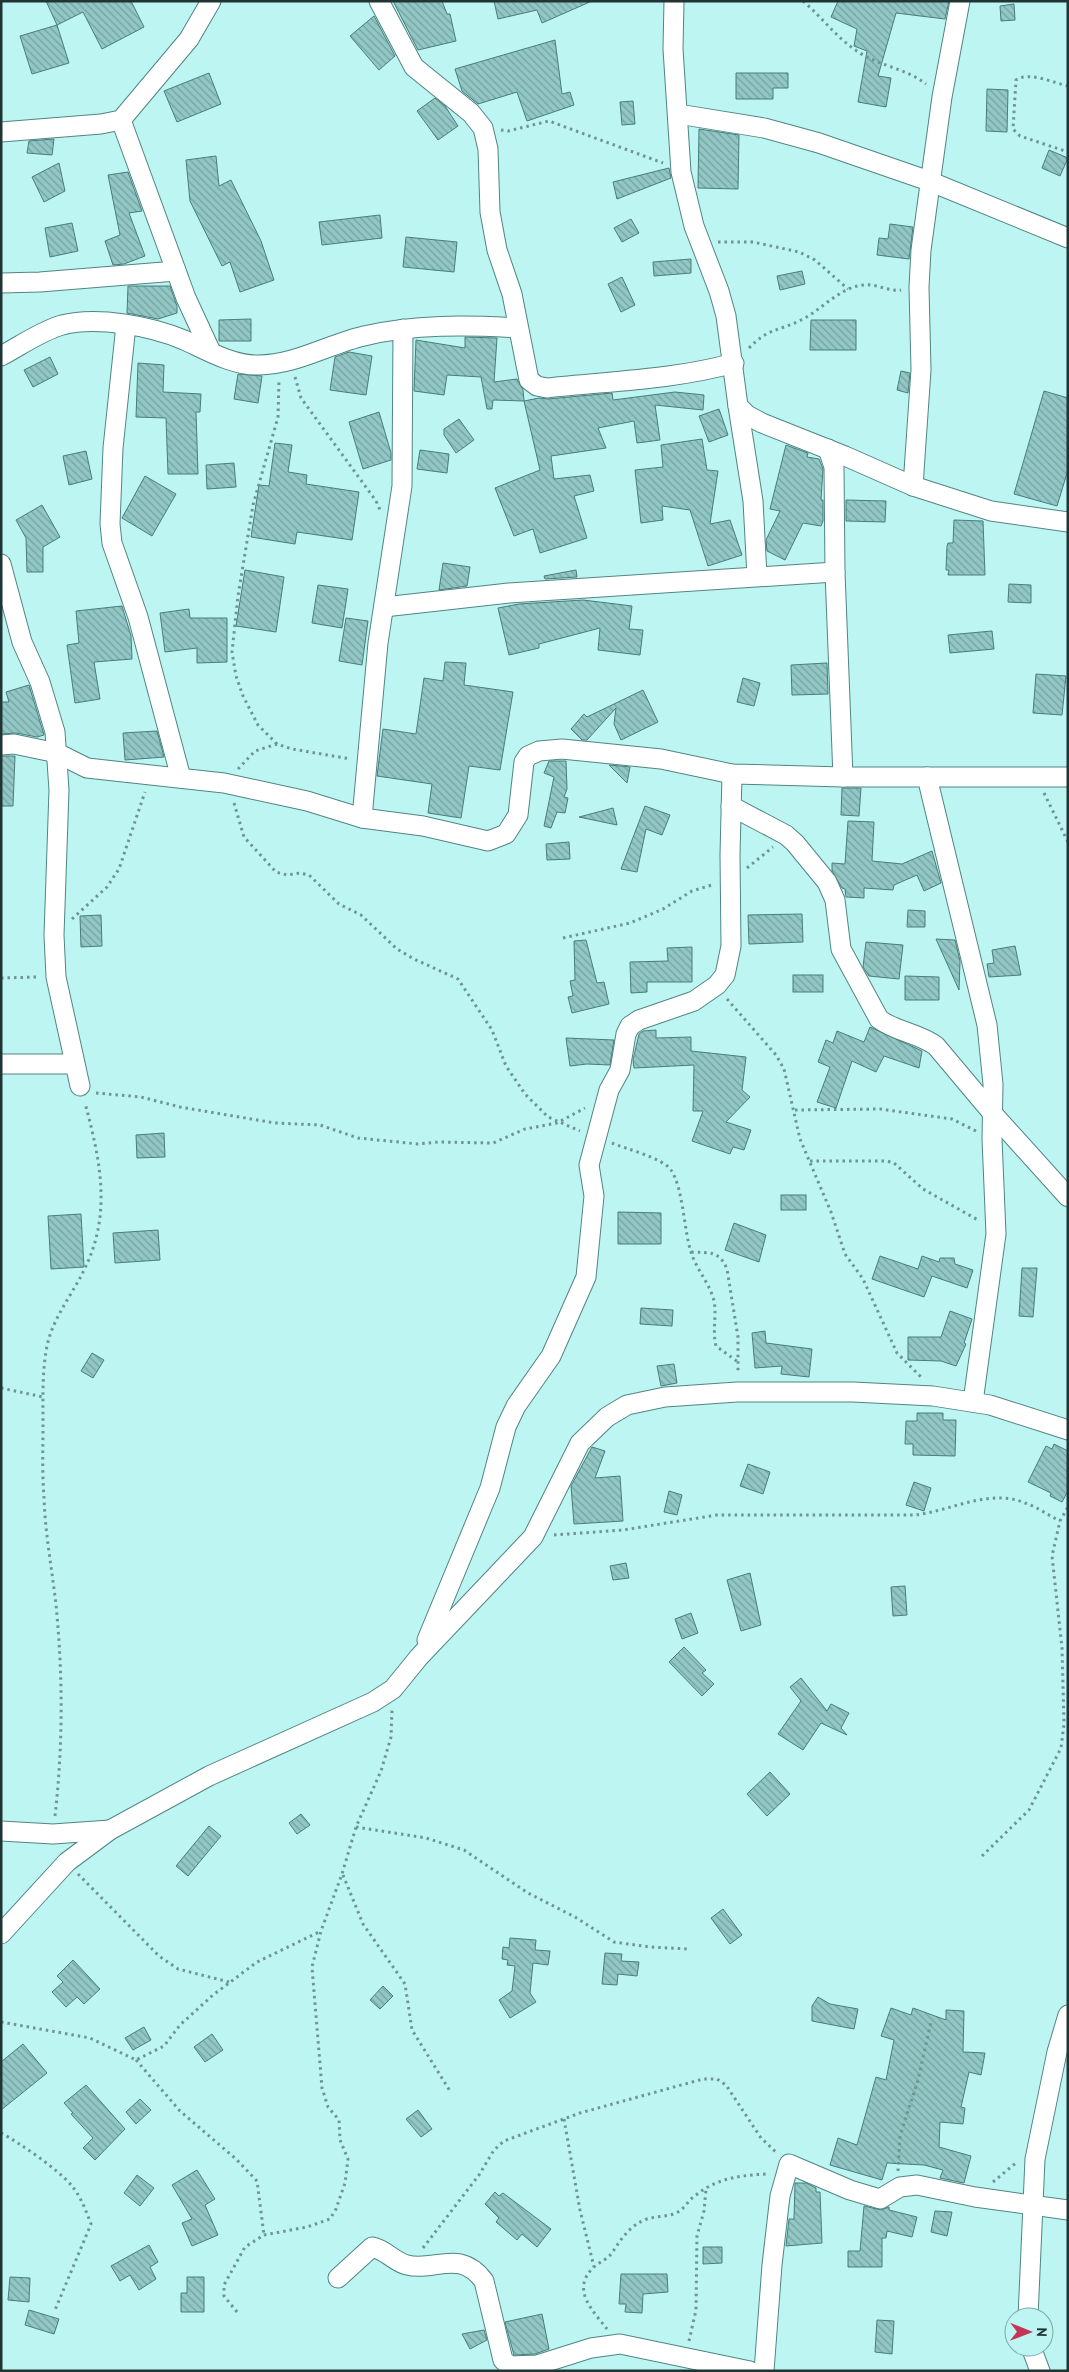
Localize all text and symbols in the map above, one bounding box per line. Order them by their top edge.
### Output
north arrow [1004,2307,1054,2357]
text: N [1033,2327,1051,2337]

